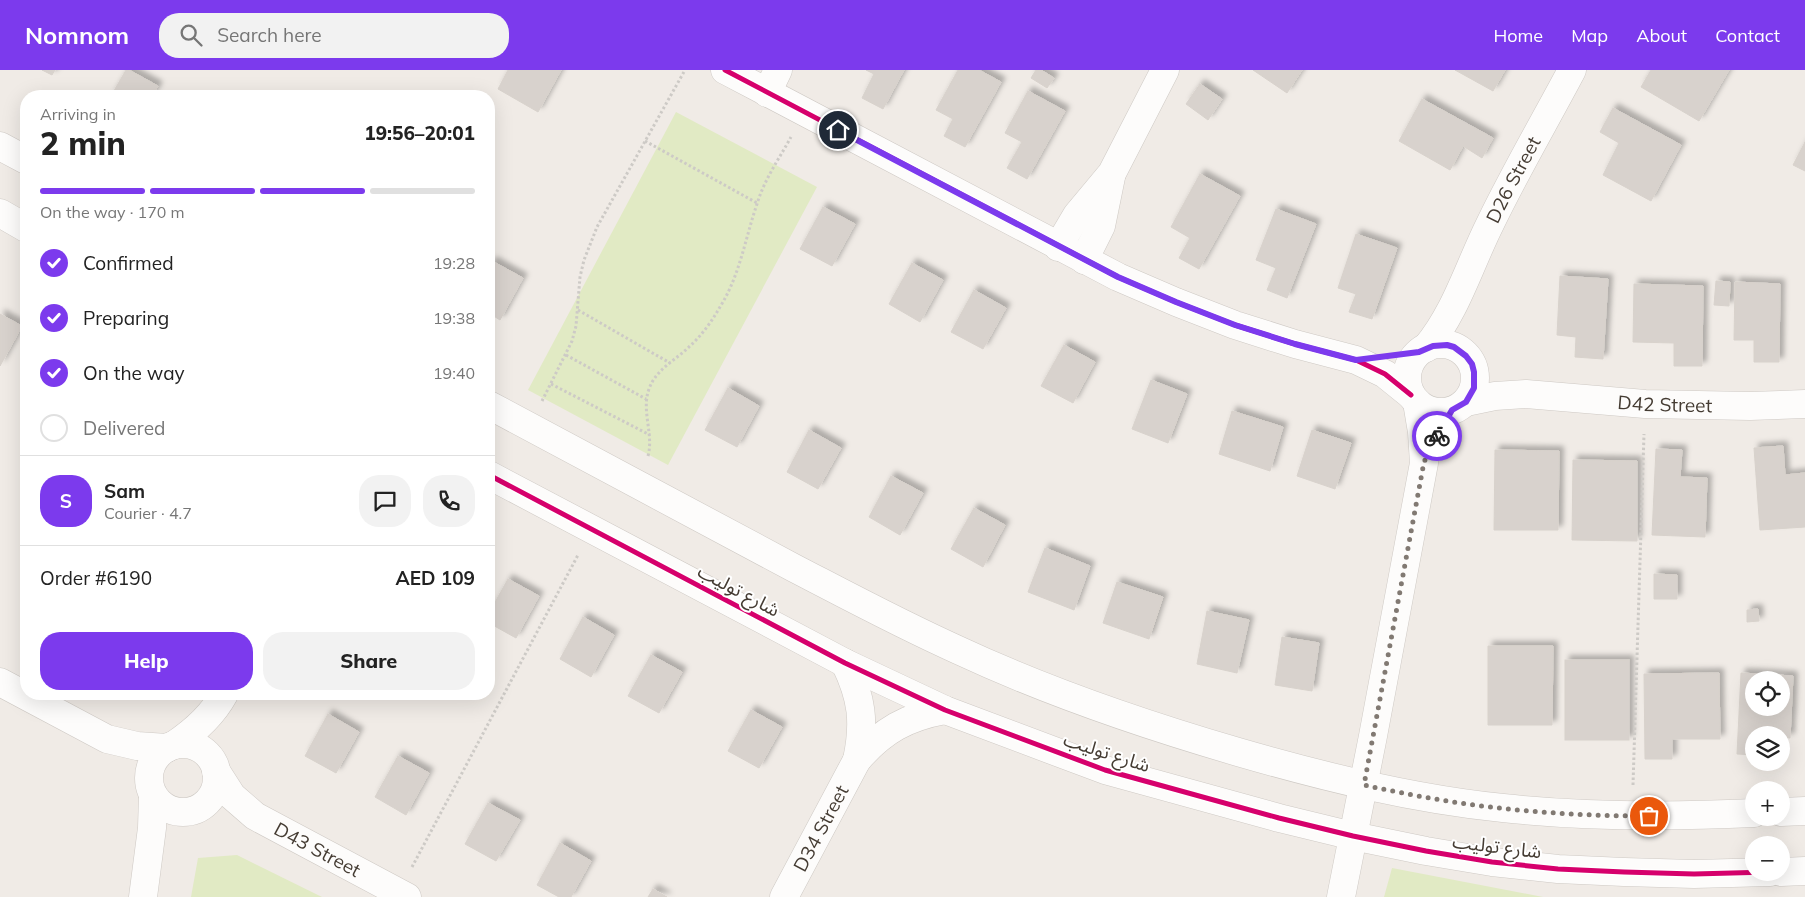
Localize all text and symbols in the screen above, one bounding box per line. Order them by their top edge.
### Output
search box [159,13,509,58]
text: Nomnom [25,20,129,50]
icon: search [177,21,205,49]
text: Search here [217,23,322,47]
text: Home [1493,24,1543,47]
text: Map [1571,24,1608,47]
text: About [1636,24,1687,47]
text: Contact [1715,24,1780,47]
text: Arriving in [40,104,116,124]
pin [817,109,859,151]
icon: home [824,116,852,144]
text: 19:56–20:01 [364,121,475,145]
text: 2 min [40,123,126,163]
street label: D26 Street [1480,132,1546,227]
text: On the way · 170 m [40,202,185,222]
icon: check [40,249,68,277]
text: Confirmed [83,251,174,275]
text: 19:28 [433,253,475,273]
icon: check [40,304,68,332]
text: Preparing [83,306,169,330]
text: 19:38 [433,308,475,328]
icon: check [40,359,68,387]
text: On the way [83,361,185,385]
text: 19:40 [433,363,475,383]
street label: D42 Street [1617,390,1713,417]
courier [1412,411,1462,461]
text: Delivered [83,416,165,440]
icon: bike [1423,422,1451,450]
button: chat [359,475,411,527]
button: phone [423,475,475,527]
text: Sam [104,479,145,503]
text: S [60,489,72,513]
text: Courier · 4.7 [104,503,192,523]
street label: شارع توليب [693,558,784,623]
text: Order #6190 [40,566,152,590]
text: AED 109 [396,566,475,590]
button: Help [40,632,253,690]
button: Share [263,632,475,690]
map controls [1745,671,1790,881]
button: locate [1745,671,1790,716]
button: layers [1745,726,1790,771]
street label: شارع توليب [1060,727,1153,779]
street label: D34 Street [788,780,854,876]
button: + [1745,781,1790,826]
pin [1628,795,1670,837]
icon: bag [1635,802,1663,830]
street label: D43 Street [270,816,365,882]
street label: شارع توليب [1451,829,1543,865]
button: − [1745,836,1790,881]

